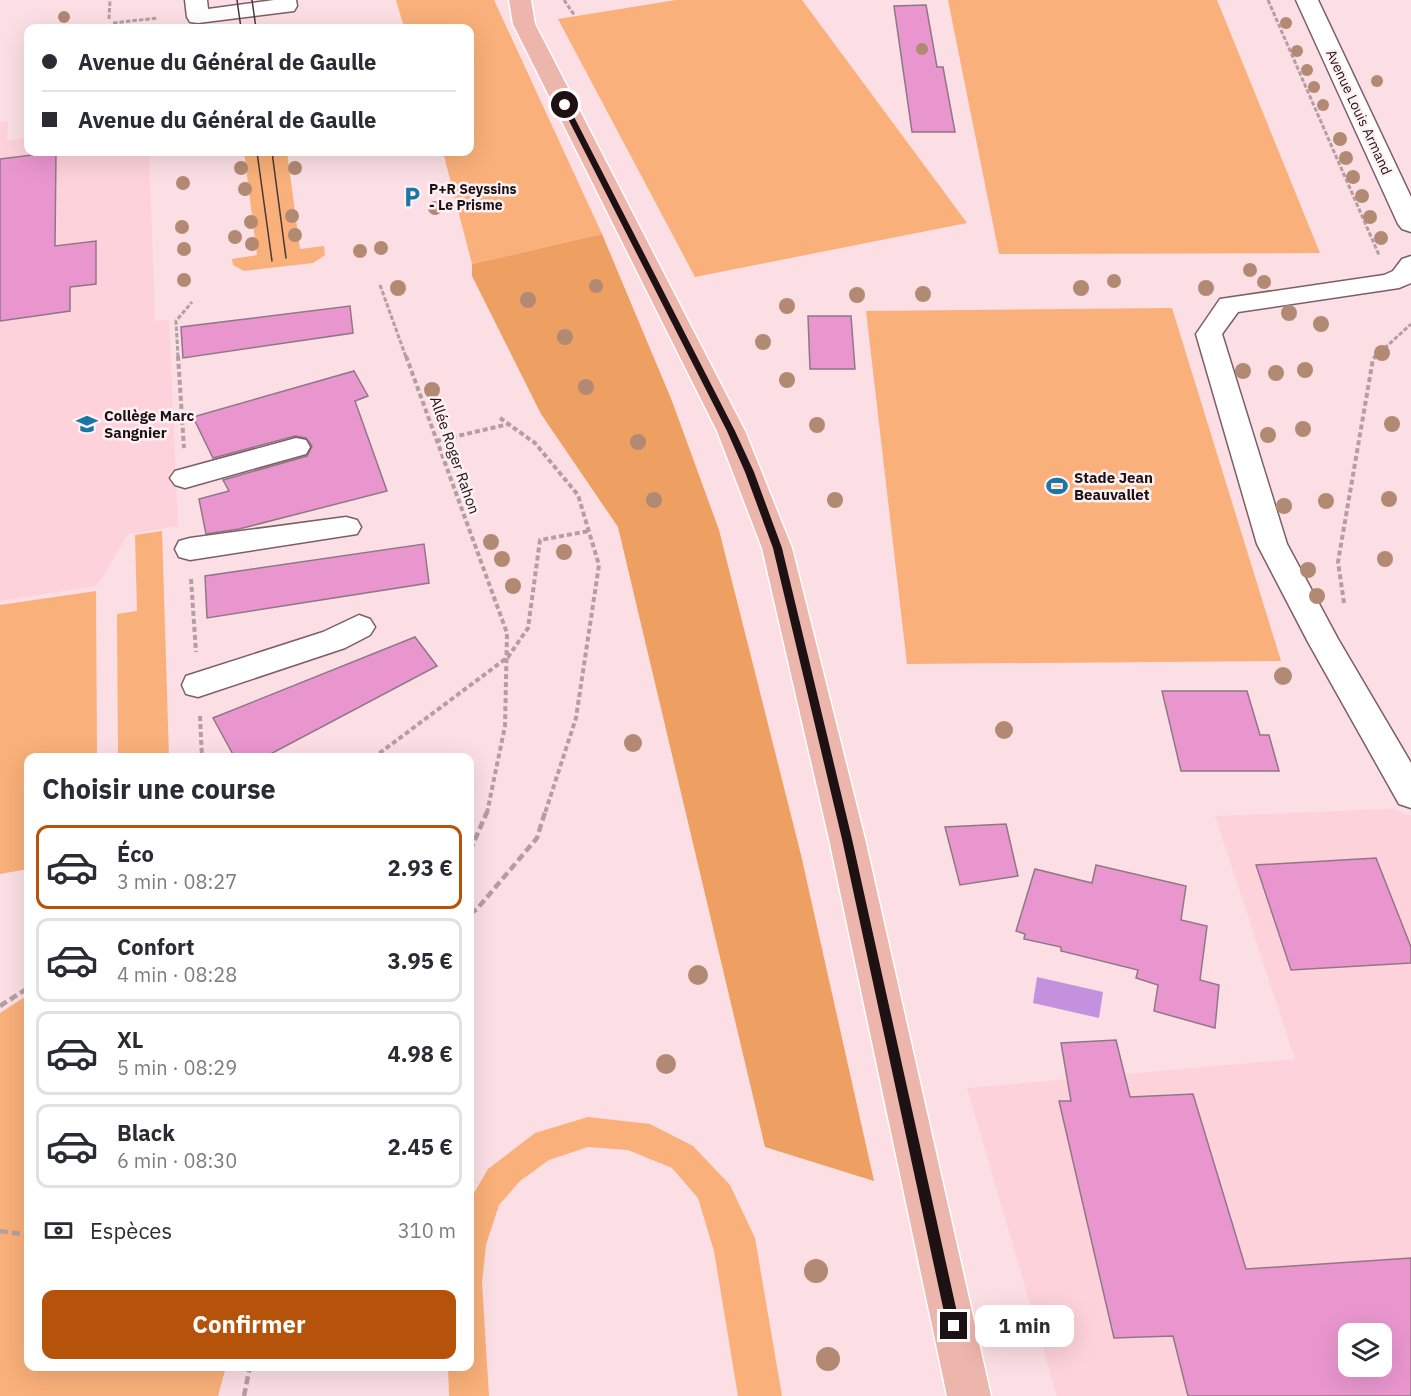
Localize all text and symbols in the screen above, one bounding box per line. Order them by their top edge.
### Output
street label: Avenue Louis Armand [1322,46,1396,178]
text: Avenue du Général de Gaulle [78,47,376,76]
route start [551,91,578,118]
text: Avenue du Général de Gaulle [78,105,376,134]
place label: P+R Seyssins - Le Prisme [429,180,517,214]
parking icon: P+R Seyssins - Le Prisme [400,185,424,209]
street label: Allée Roger Rahon [426,394,484,516]
place label: Collège Marc Sangnier [104,406,195,442]
school or university icon: Collège Marc Sangnier [75,412,99,436]
place label: Stade Jean Beauvallet [1074,468,1153,504]
sports icon: Stade Jean Beauvallet [1045,474,1069,498]
text: Choisir une course [42,771,276,806]
text: Éco [117,839,154,868]
icon: car [45,840,99,894]
text: 2.93 € [388,853,453,882]
text: 3 min · 08:27 [117,868,237,895]
text: Confort [117,932,195,961]
icon: car [45,933,99,987]
text: 3.95 € [388,946,453,975]
text: 4 min · 08:28 [117,961,237,988]
text: XL [117,1025,143,1054]
icon: car [45,1026,99,1080]
text: 4.98 € [388,1039,453,1068]
text: 5 min · 08:29 [117,1054,237,1081]
text: Black [117,1118,175,1147]
icon: car [45,1119,99,1173]
text: 2.45 € [388,1132,453,1161]
text: 6 min · 08:30 [117,1147,237,1174]
icon: cash [42,1214,75,1247]
text: Espèces [90,1216,172,1245]
text: 310 m [398,1217,456,1244]
button: Confirmer [42,1290,456,1359]
callout: 1 min [975,1305,1074,1347]
route end [940,1312,967,1339]
text: 1 min [998,1312,1051,1339]
map controls [1338,1323,1392,1377]
button: layers [1338,1323,1392,1377]

